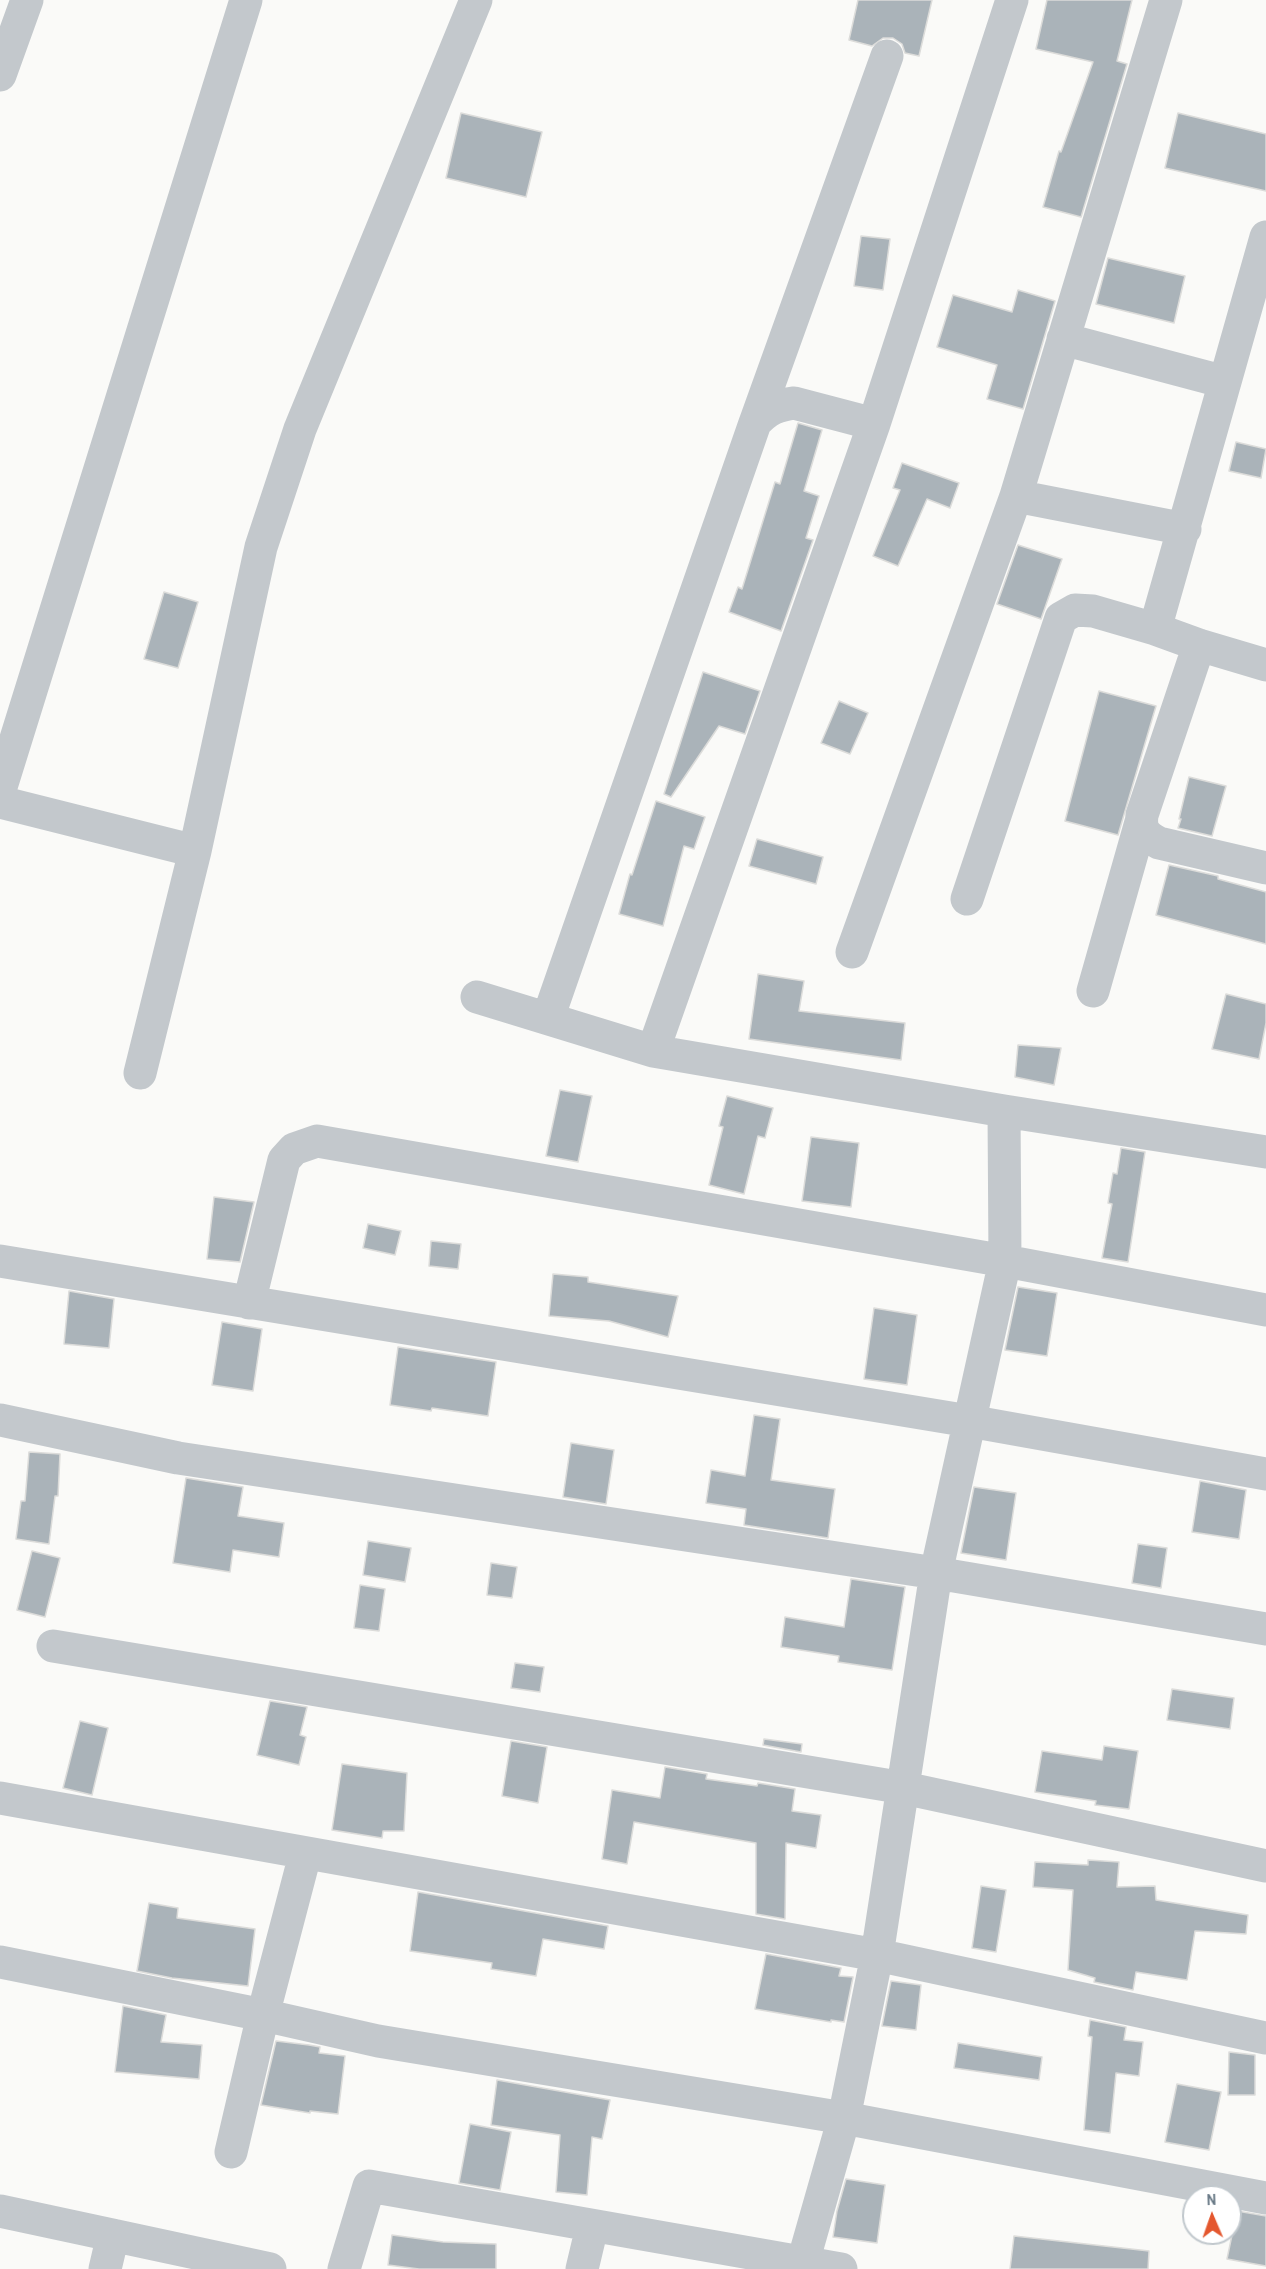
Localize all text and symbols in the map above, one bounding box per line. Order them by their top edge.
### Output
north arrow [1182,2185,1242,2245]
text: N [1206,2188,1217,2210]

